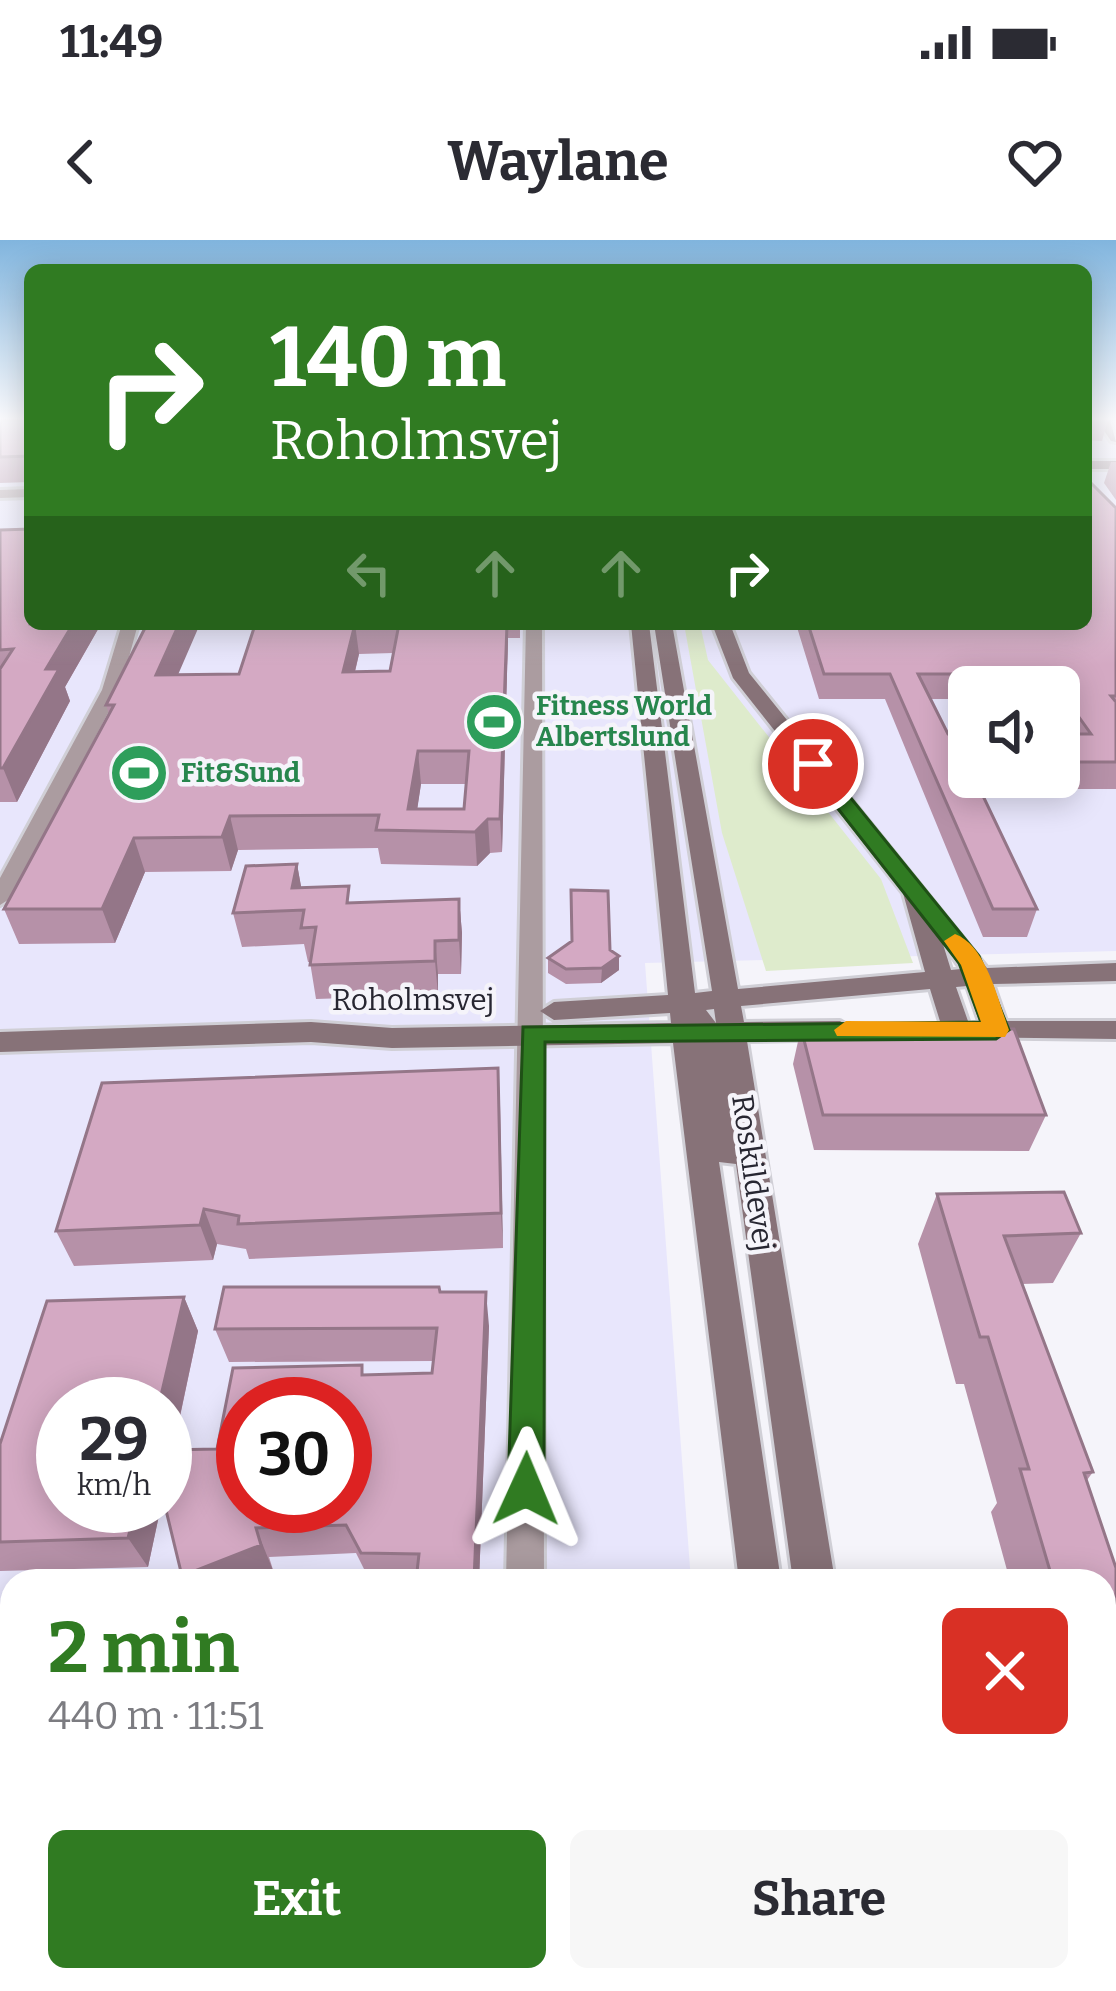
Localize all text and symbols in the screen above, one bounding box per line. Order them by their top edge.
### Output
text: 11:49 [60,15,163,69]
icon: back [48,129,114,195]
icon: heart [1002,129,1068,195]
text: Waylane [447,130,669,194]
text: 140 m [270,307,506,408]
icon: right [72,312,228,468]
text: Roholmsvej [270,409,563,473]
icon: left [336,540,402,606]
icon: ahead [462,540,528,606]
icon: ahead [588,540,654,606]
icon: right [714,540,780,606]
map controls [948,666,1080,798]
button: sound [948,666,1080,798]
place label: Fitness World Albertslund [536,690,712,753]
sports icon: Fitness World Albertslund [463,691,525,753]
pin [762,713,864,815]
icon: arrive [780,731,846,797]
sports icon: Fit&Sund [108,742,170,804]
place label: Fit&Sund [181,757,300,789]
street label: Roholmsvej [332,982,494,1018]
street label: Roskildevej [724,1092,782,1254]
speed limit sign: 30 [216,1377,372,1533]
text: 29 [79,1404,149,1476]
position arrow [463,1426,589,1552]
text: km/h [77,1467,151,1503]
text: 2 min [48,1605,239,1691]
button: close [942,1608,1068,1734]
text: 440 m · 11:51 [48,1693,264,1739]
button: Exit [48,1830,546,1968]
button: Share [570,1830,1068,1968]

